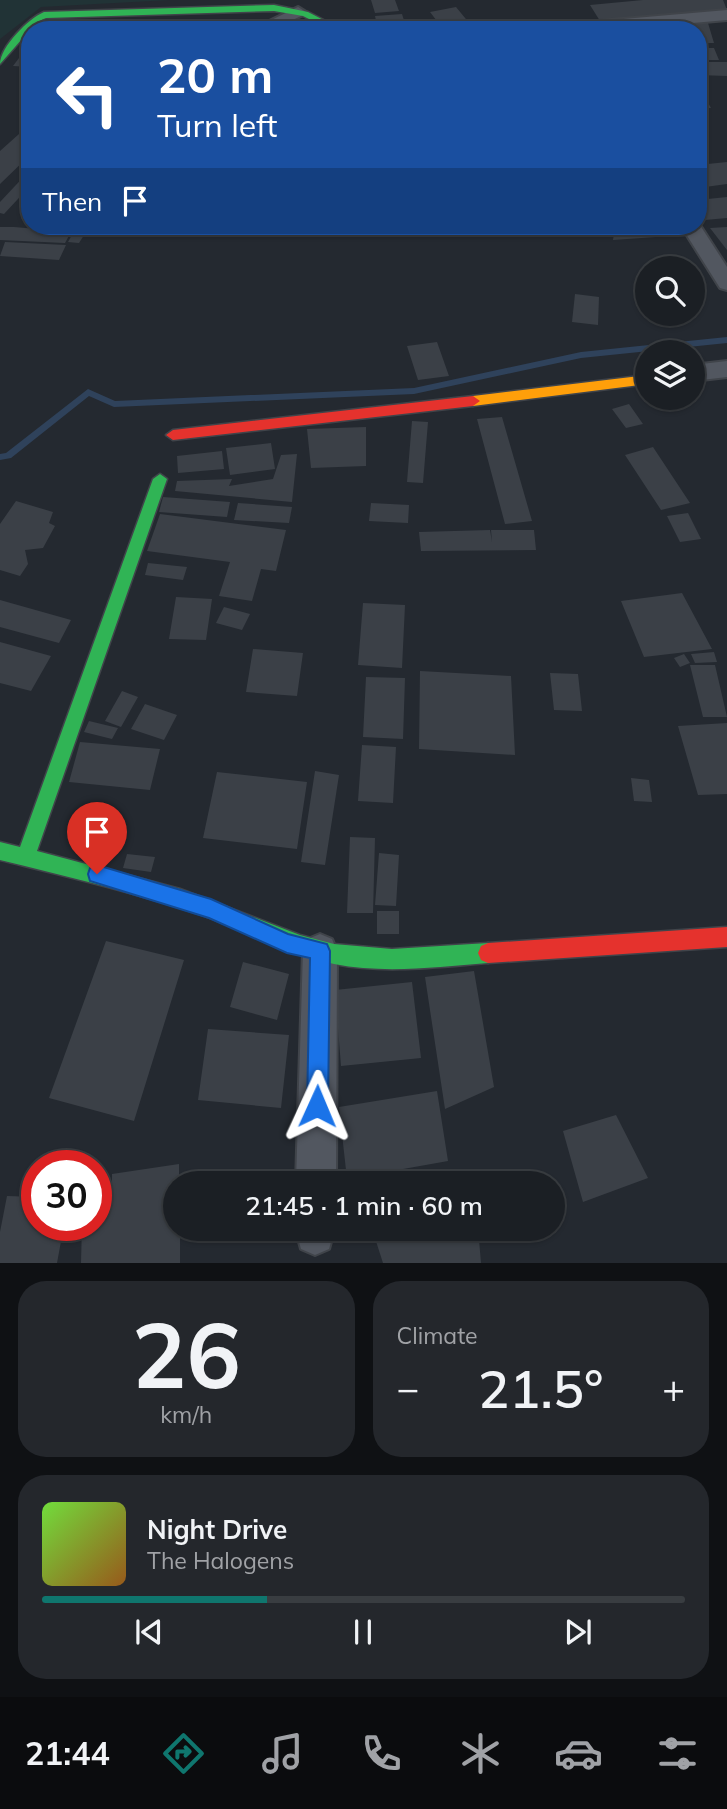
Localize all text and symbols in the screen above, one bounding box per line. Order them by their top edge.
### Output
text: 20 m [157,44,273,105]
icon: left [42,49,133,140]
text: Turn left [157,105,277,145]
icon: arrive [116,182,154,220]
text: Then [42,185,102,218]
map controls [635,256,705,410]
button: search [635,256,705,326]
button: layers [635,340,705,410]
pin [67,802,127,874]
icon: arrive [78,813,116,851]
position arrow [280,1069,354,1143]
speed limit sign: 30 [21,1150,112,1241]
text: 21:45 · 1 min · 60 m [245,1189,483,1222]
text: 26 [132,1297,241,1411]
text: Climate [397,1321,478,1350]
text: 21.5° [478,1356,603,1421]
text: − [397,1364,419,1412]
text: + [662,1364,685,1412]
text: km/h [160,1400,212,1429]
text: Night Drive [147,1513,287,1546]
text: The Halogens [147,1546,294,1575]
icon: previous [130,1613,168,1651]
icon: pause [344,1613,382,1651]
icon: next [559,1613,597,1651]
icon: directions [159,1729,208,1778]
icon: music [258,1729,307,1778]
icon: phone [357,1729,406,1778]
icon: climate [456,1729,505,1778]
icon: car [554,1729,603,1778]
icon: filters [653,1729,702,1778]
text: 21:44 [25,1733,110,1773]

